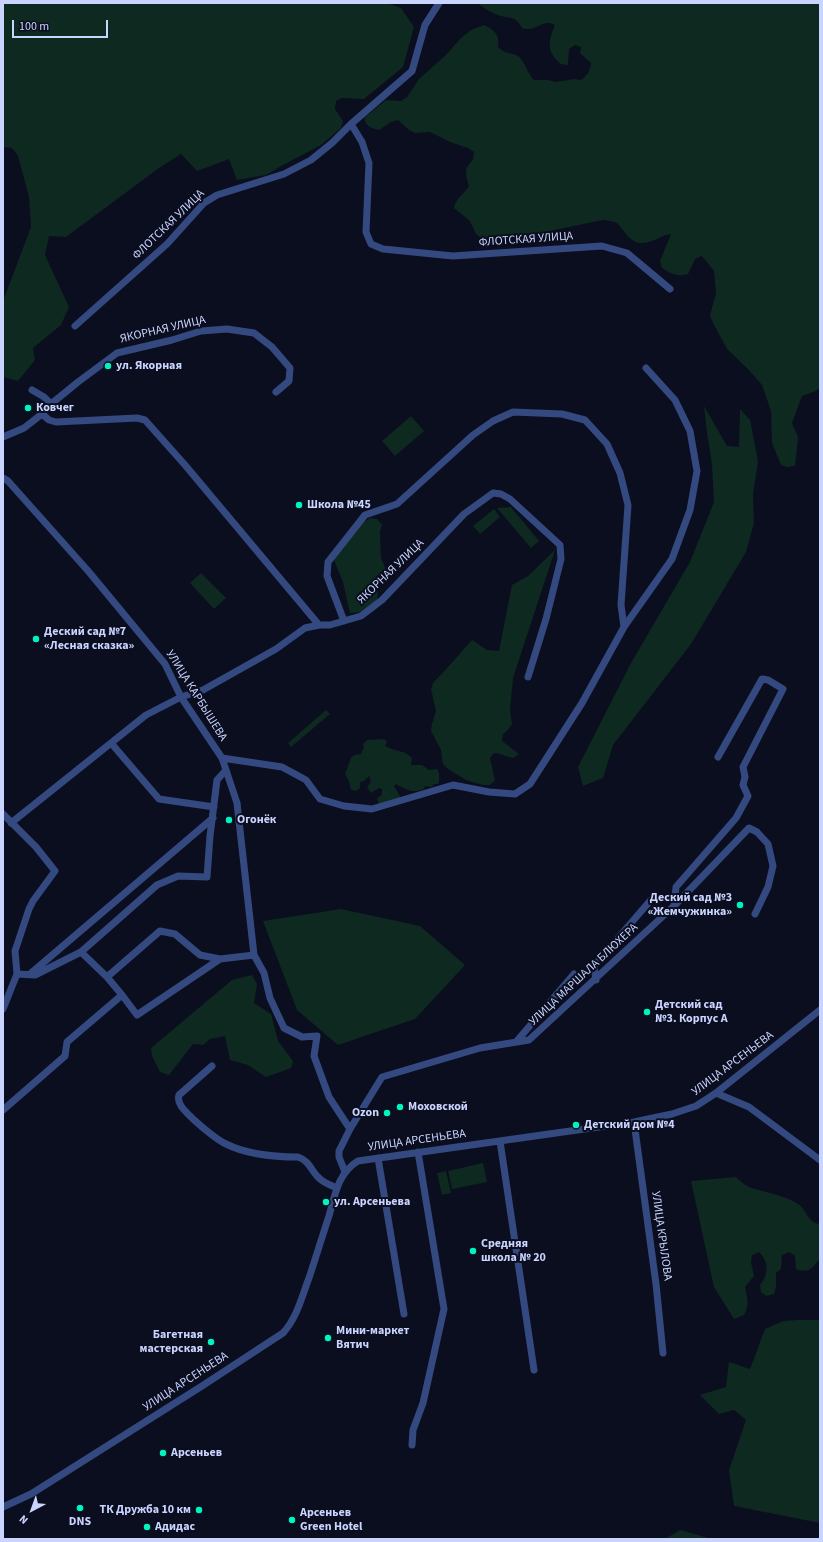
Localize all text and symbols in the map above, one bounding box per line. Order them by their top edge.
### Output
scale bar [14,12,110,38]
text: 100 m [19,18,49,35]
street label: ФЛОТСКАЯ УЛИЦА [130,187,208,263]
street label: ФЛОТСКАЯ УЛИЦА [478,230,574,250]
street label: ЯКОРНАЯ УЛИЦА [119,313,207,347]
place label: ул. Якорная [116,359,182,373]
marker: ул. Якорная [103,361,113,371]
place label: Ковчег [36,401,74,415]
marker: Ковчег [23,403,33,413]
place label: Школа №45 [307,498,371,512]
marker: Школа №45 [294,500,304,510]
street label: ЯКОРНАЯ УЛИЦА [355,536,427,608]
place label: Деский сад №7 «Лесная сказка» [44,625,134,653]
marker: Деский сад №7 «Лесная сказка» [31,634,41,644]
street label: УЛИЦА КАРБЫШЕВА [162,648,230,744]
place label: Огонёк [237,813,276,827]
marker: Огонёк [224,815,234,825]
place label: Деский сад №3 «Жемчужинка» [648,891,732,919]
marker: Деский сад №3 «Жемчужинка» [735,900,745,910]
street label: УЛИЦА МАРШАЛА БЛЮХЕРА [527,921,641,1029]
place label: Детский сад №3. Корпус А [655,998,728,1026]
marker: Детский сад №3. Корпус А [642,1007,652,1017]
street label: УЛИЦА АРСЕНЬЕВА [689,1029,777,1099]
place label: Моховской [408,1100,468,1114]
marker: Моховской [395,1102,405,1112]
place label: Ozon [352,1106,379,1120]
marker: Ozon [382,1108,392,1118]
place label: Детский дом №4 [584,1118,675,1132]
marker: Детский дом №4 [571,1120,581,1130]
street label: УЛИЦА АРСЕНЬЕВА [367,1127,467,1155]
street label: УЛИЦА КРЫЛОВА [648,1190,674,1282]
place label: ул. Арсеньева [334,1195,410,1209]
marker: ул. Арсеньева [321,1197,331,1207]
place label: Средняя школа № 20 [481,1237,546,1265]
marker: Средняя школа № 20 [468,1246,478,1256]
place label: Мини-маркет Вятич [336,1324,409,1352]
place label: Багетная мастерская [140,1328,203,1356]
marker: Мини-маркет Вятич [323,1333,333,1343]
marker: Багетная мастерская [206,1337,216,1347]
street label: УЛИЦА АРСЕНЬЕВА [141,1349,231,1415]
place label: Арсеньев [171,1446,222,1460]
marker: Арсеньев [158,1448,168,1458]
north arrow [12,1490,52,1530]
marker: DNS [75,1503,85,1513]
place label: ТК Дружба 10 км [100,1503,191,1517]
marker: ТК Дружба 10 км [194,1505,204,1515]
place label: Арсеньев Green Hotel [300,1506,362,1534]
text: N [16,1511,31,1528]
place label: DNS [69,1515,91,1529]
marker: Арсеньев Green Hotel [287,1515,297,1525]
place label: Адидас [155,1520,195,1534]
marker: Адидас [142,1522,152,1532]

